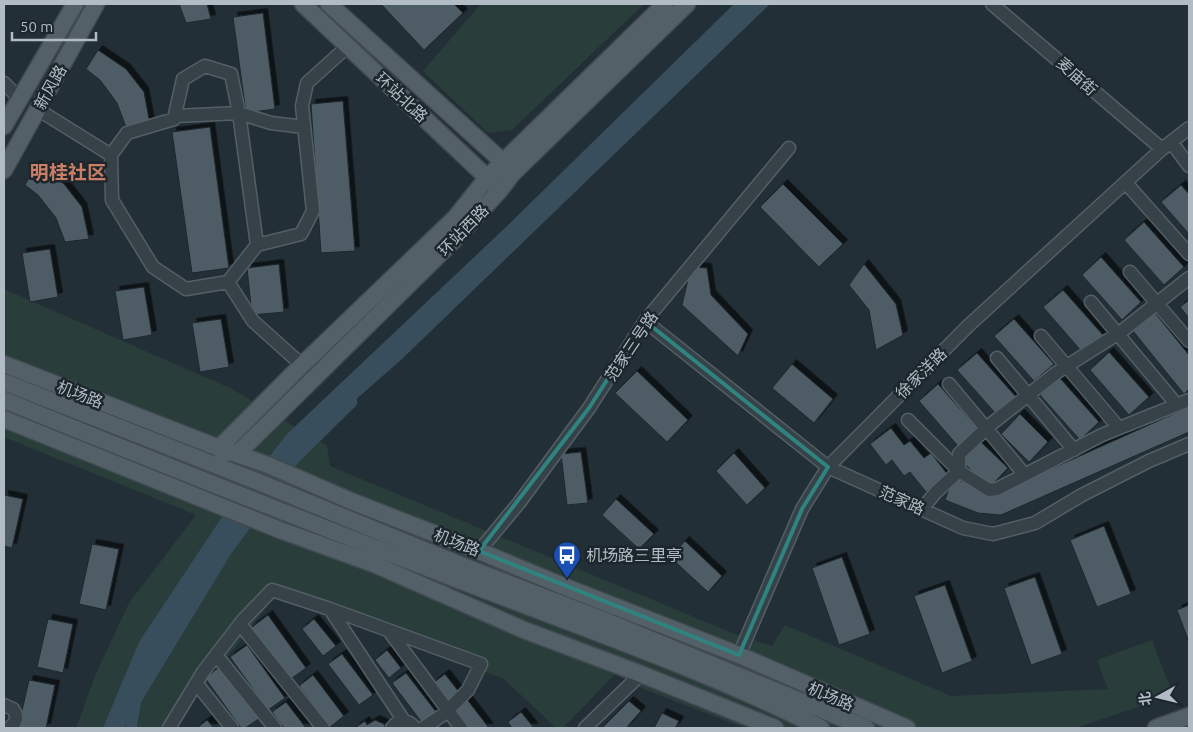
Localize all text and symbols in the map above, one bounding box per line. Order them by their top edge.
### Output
scale bar [12,10,96,42]
text: 50 m [20,18,53,35]
street label: 麦庙街 [1053,53,1101,99]
street label: 新风路 [30,62,70,112]
street label: 环站北路 [372,69,432,125]
district label: 明桂社区 [30,161,106,183]
street label: 环站西路 [434,201,492,259]
street label: 范家三号路 [601,308,661,384]
street label: 徐家洋路 [892,344,950,402]
street label: 机场路 [54,377,106,411]
street label: 范家路 [876,482,928,518]
street label: 机场路 [431,525,483,559]
bus stop icon: 机场路三里亭 [552,540,582,579]
place label: 机场路三里亭 [586,546,682,564]
north arrow [1133,672,1183,722]
street label: 机场路 [805,678,857,714]
text: 北 [1136,691,1154,707]

